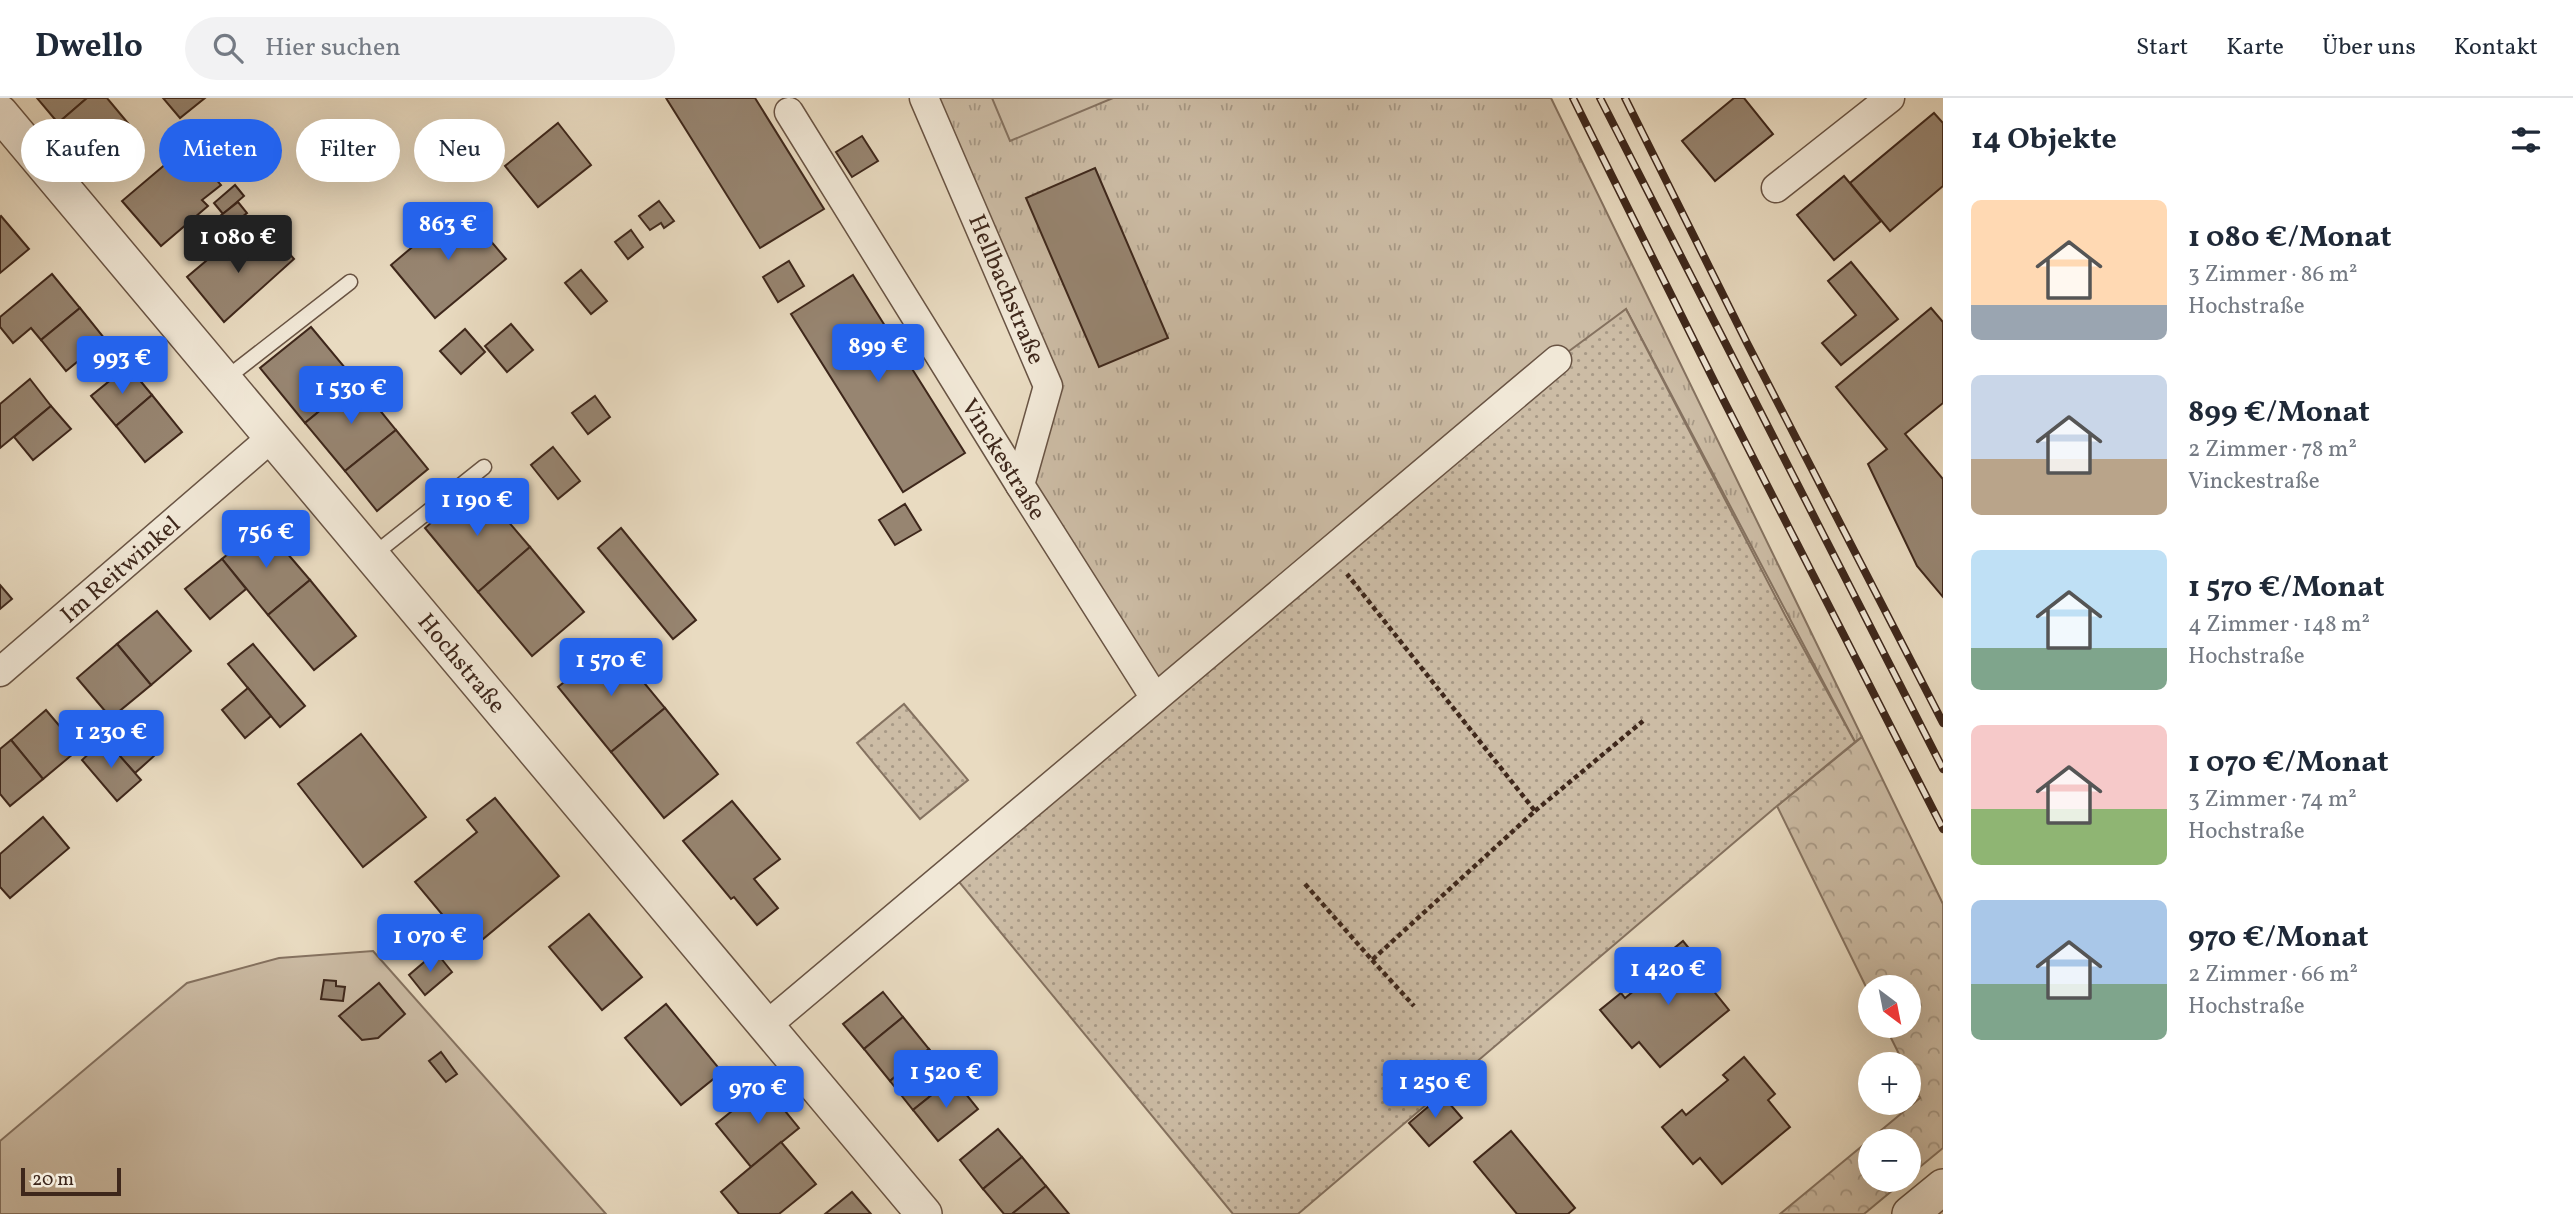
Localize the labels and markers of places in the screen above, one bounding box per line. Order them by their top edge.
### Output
pin: 863 € [399,202,497,262]
pin: 1 080 € [173,216,303,275]
pin: 899 € [829,324,927,384]
pin: 993 € [73,336,171,396]
pin: 1 530 € [286,366,416,426]
pin: 1 190 € [412,478,542,538]
pin: 756 € [217,510,315,570]
pin: 1 570 € [546,638,676,698]
pin: 1 230 € [46,710,176,770]
pin: 1 070 € [365,914,495,974]
pin: 1 420 € [1603,948,1733,1007]
pin: 1 520 € [881,1051,1011,1110]
pin: 1 250 € [1370,1060,1500,1120]
pin: 970 € [709,1066,807,1126]

